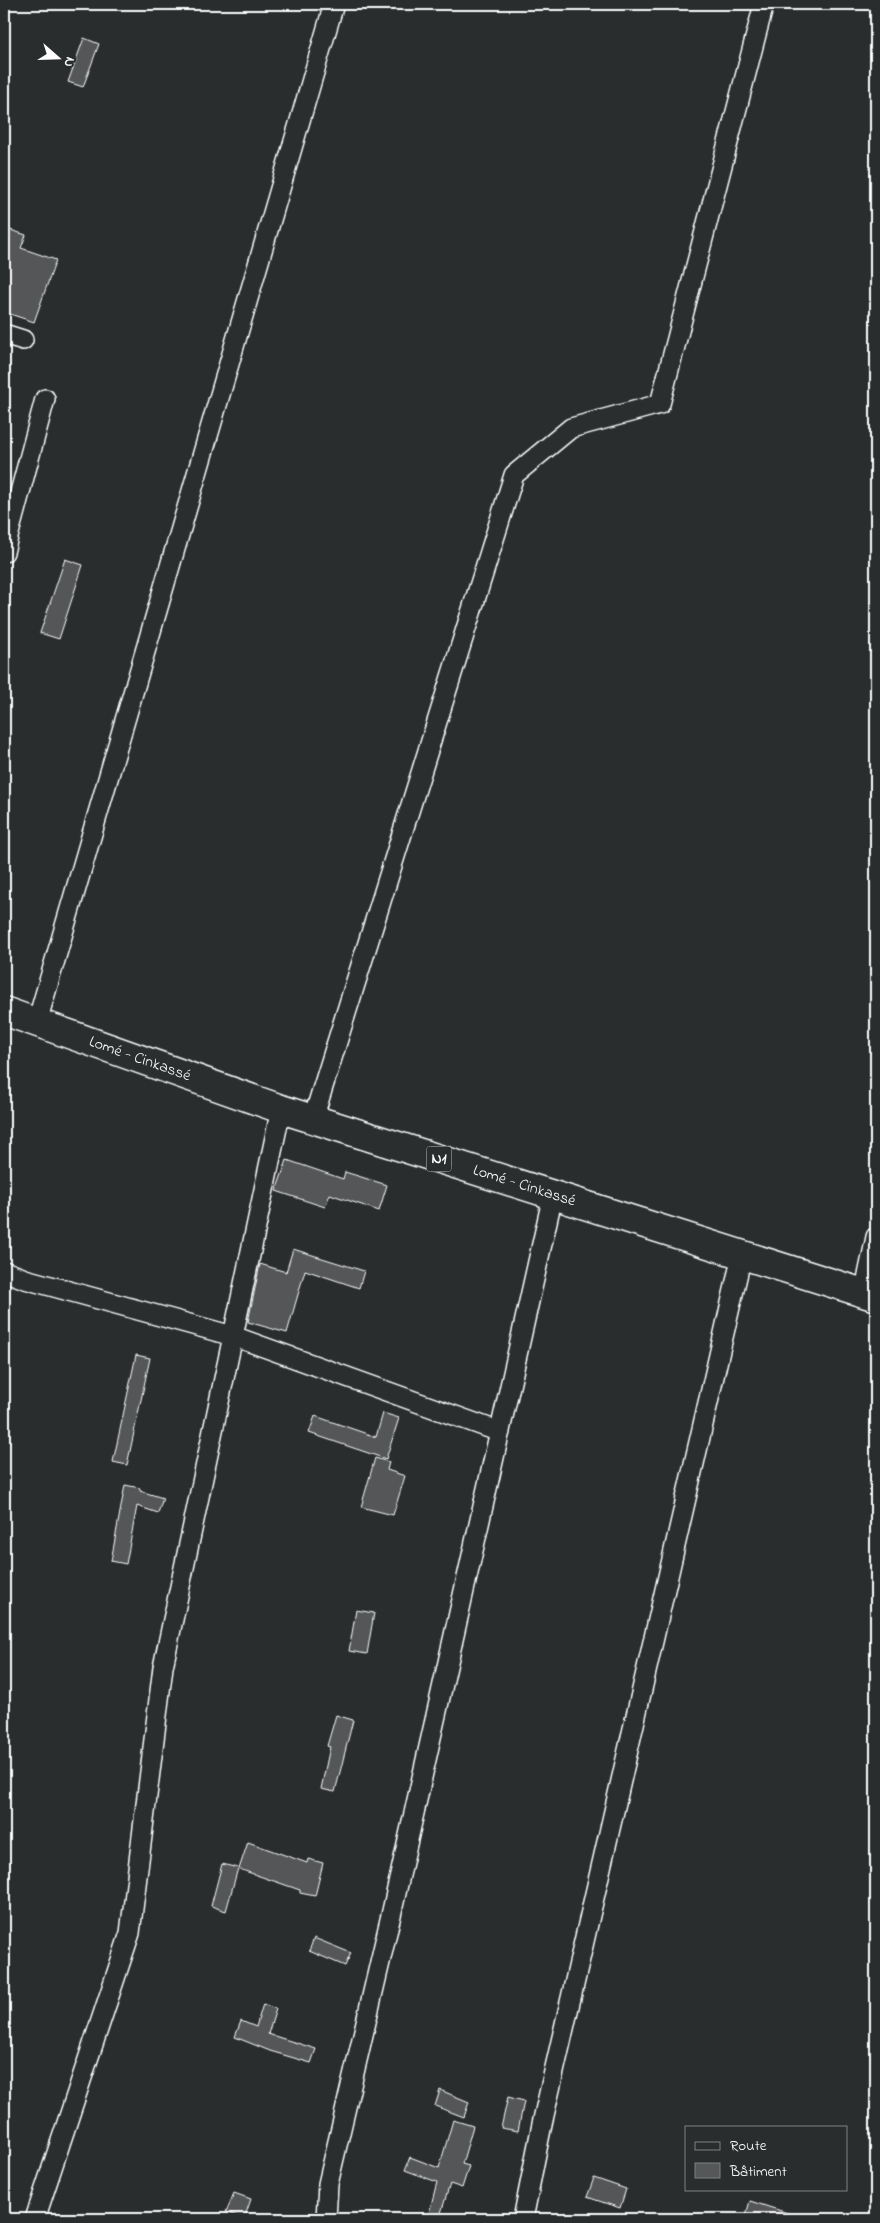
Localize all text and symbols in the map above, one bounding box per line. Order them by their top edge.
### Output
north arrow [32,32,82,82]
text: N [57,54,80,70]
street label: Lomé - Cinkassé [85,1030,195,1088]
road number: N1 [426,1146,452,1172]
street label: Lomé - Cinkassé [470,1158,580,1214]
legend [685,2126,848,2190]
text: Route [730,2135,767,2157]
text: Bâtiment [729,2161,787,2183]

